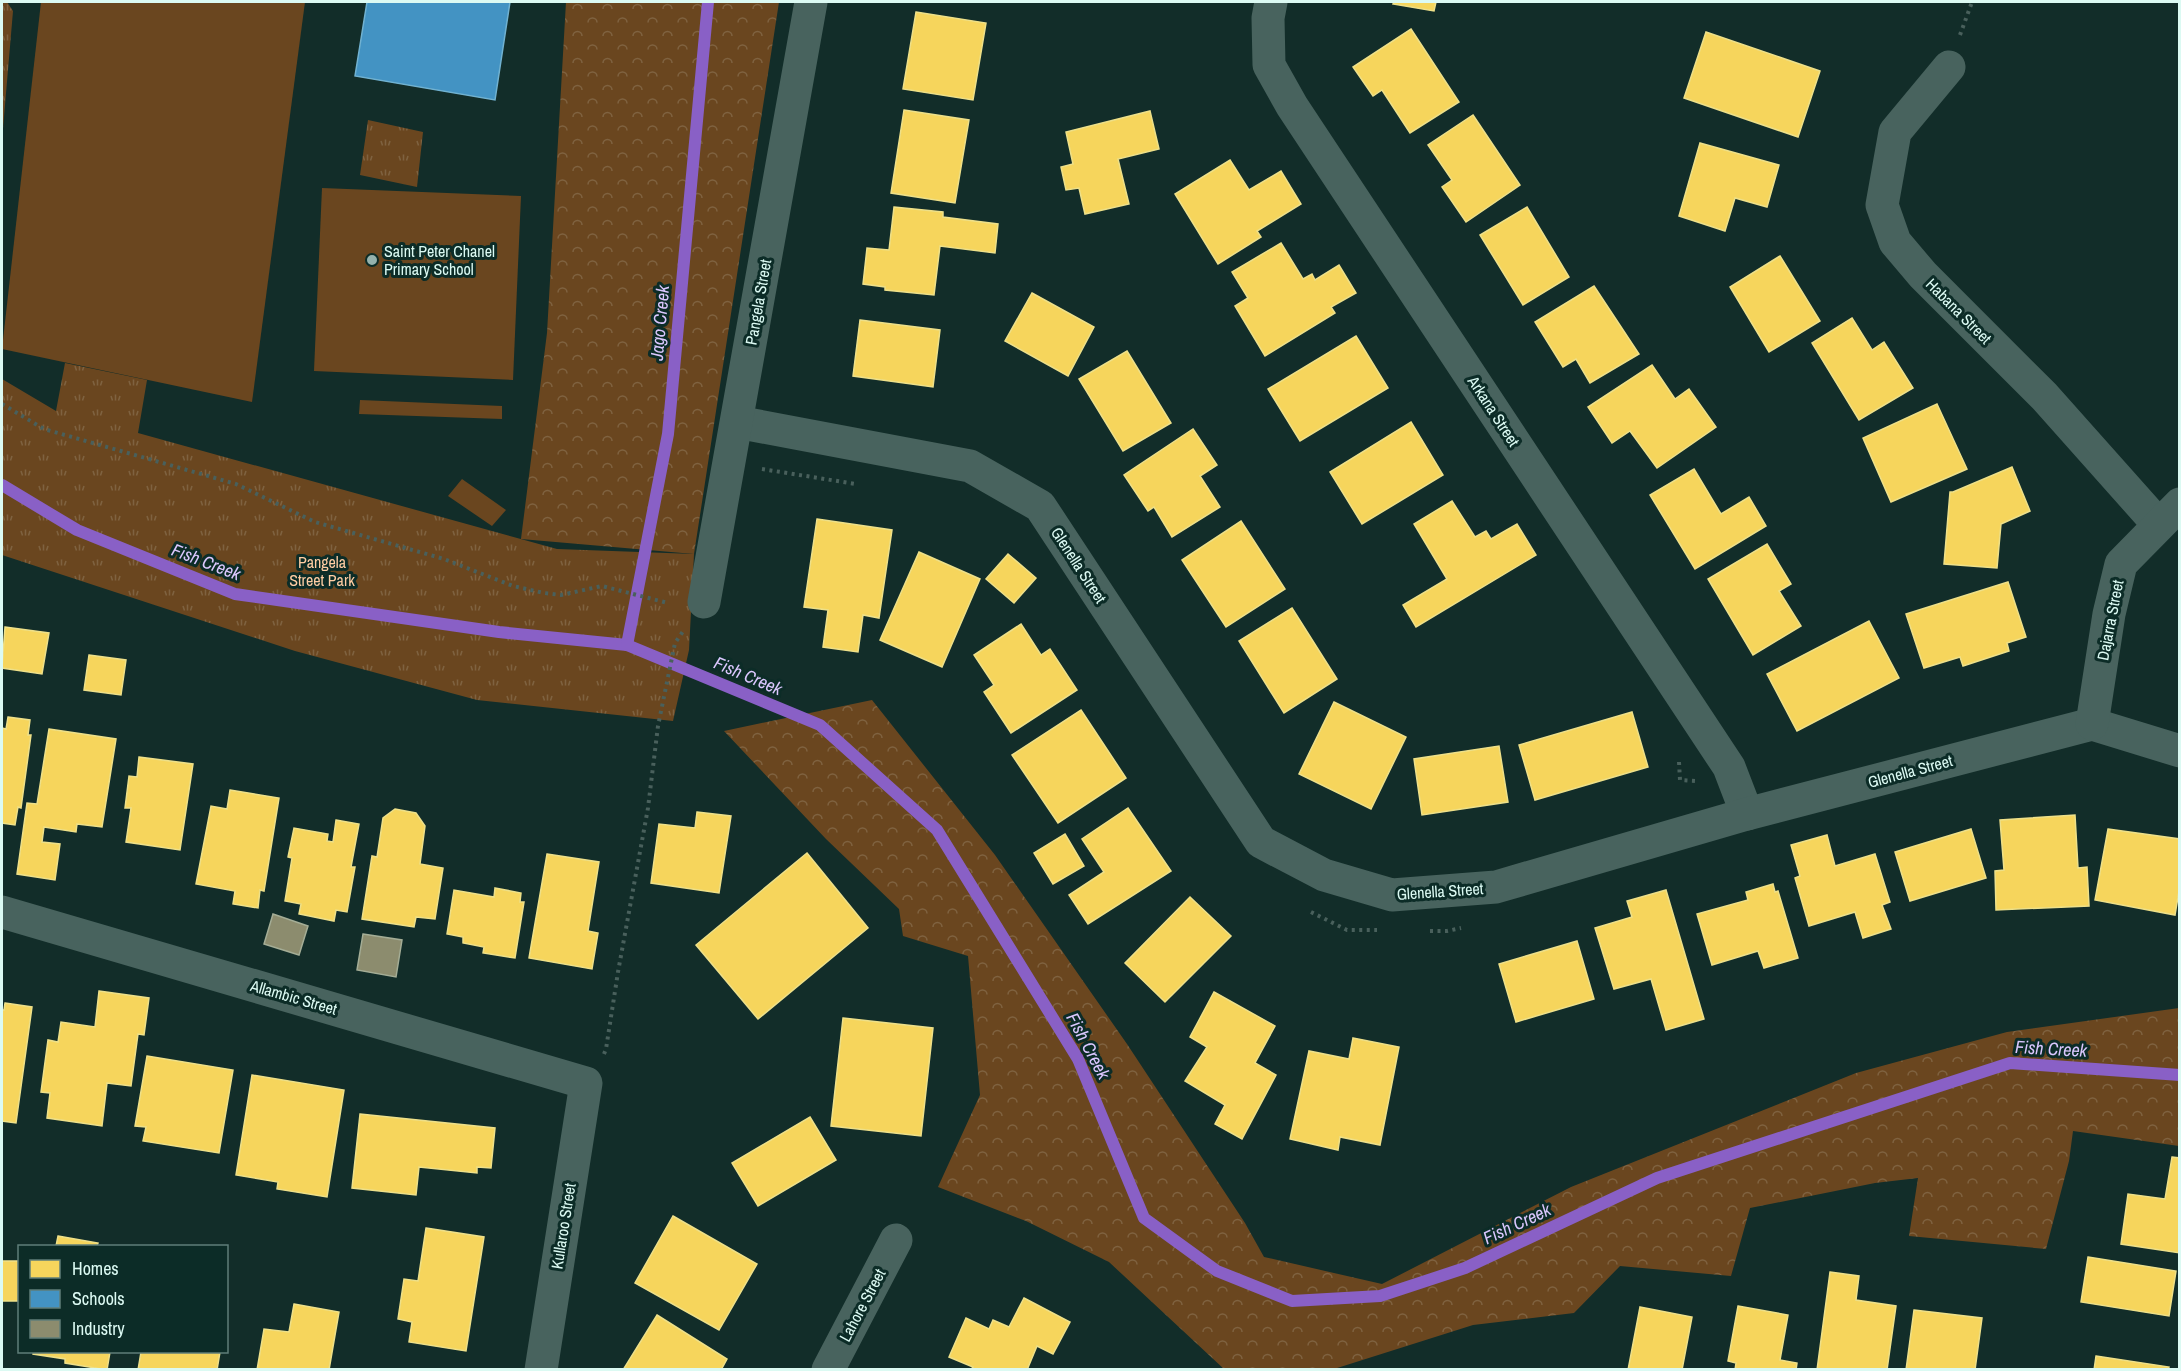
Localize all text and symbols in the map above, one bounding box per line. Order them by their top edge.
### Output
place label: Saint Peter Chanel Primary School [384,240,495,280]
marker: Saint Peter Chanel Primary School [365,253,379,267]
street label: Pangela Street [740,257,776,347]
street label: Habana Street [1921,273,1997,349]
water label: Jago Creek [644,284,675,363]
street label: Arkana Street [1462,371,1525,451]
street label: Glenella Street [1046,523,1112,608]
water label: Fish Creek [168,537,245,586]
park label: Pangela Street Park [289,551,355,591]
street label: Dajarra Street [2091,577,2129,662]
water label: Fish Creek [710,650,787,701]
street label: Glenella Street [1865,749,1955,793]
street label: Glenella Street [1396,877,1484,905]
street label: Allambic Street [247,974,340,1020]
water label: Fish Creek [1060,1008,1117,1084]
water label: Fish Creek [2014,1034,2088,1063]
street label: Kullaroo Street [545,1181,581,1271]
water label: Fish Creek [1479,1197,1555,1250]
legend [18,1245,228,1353]
text: Homes [72,1256,119,1281]
street label: Lahore Street [834,1264,891,1345]
text: Schools [72,1286,125,1311]
text: Industry [72,1316,125,1341]

